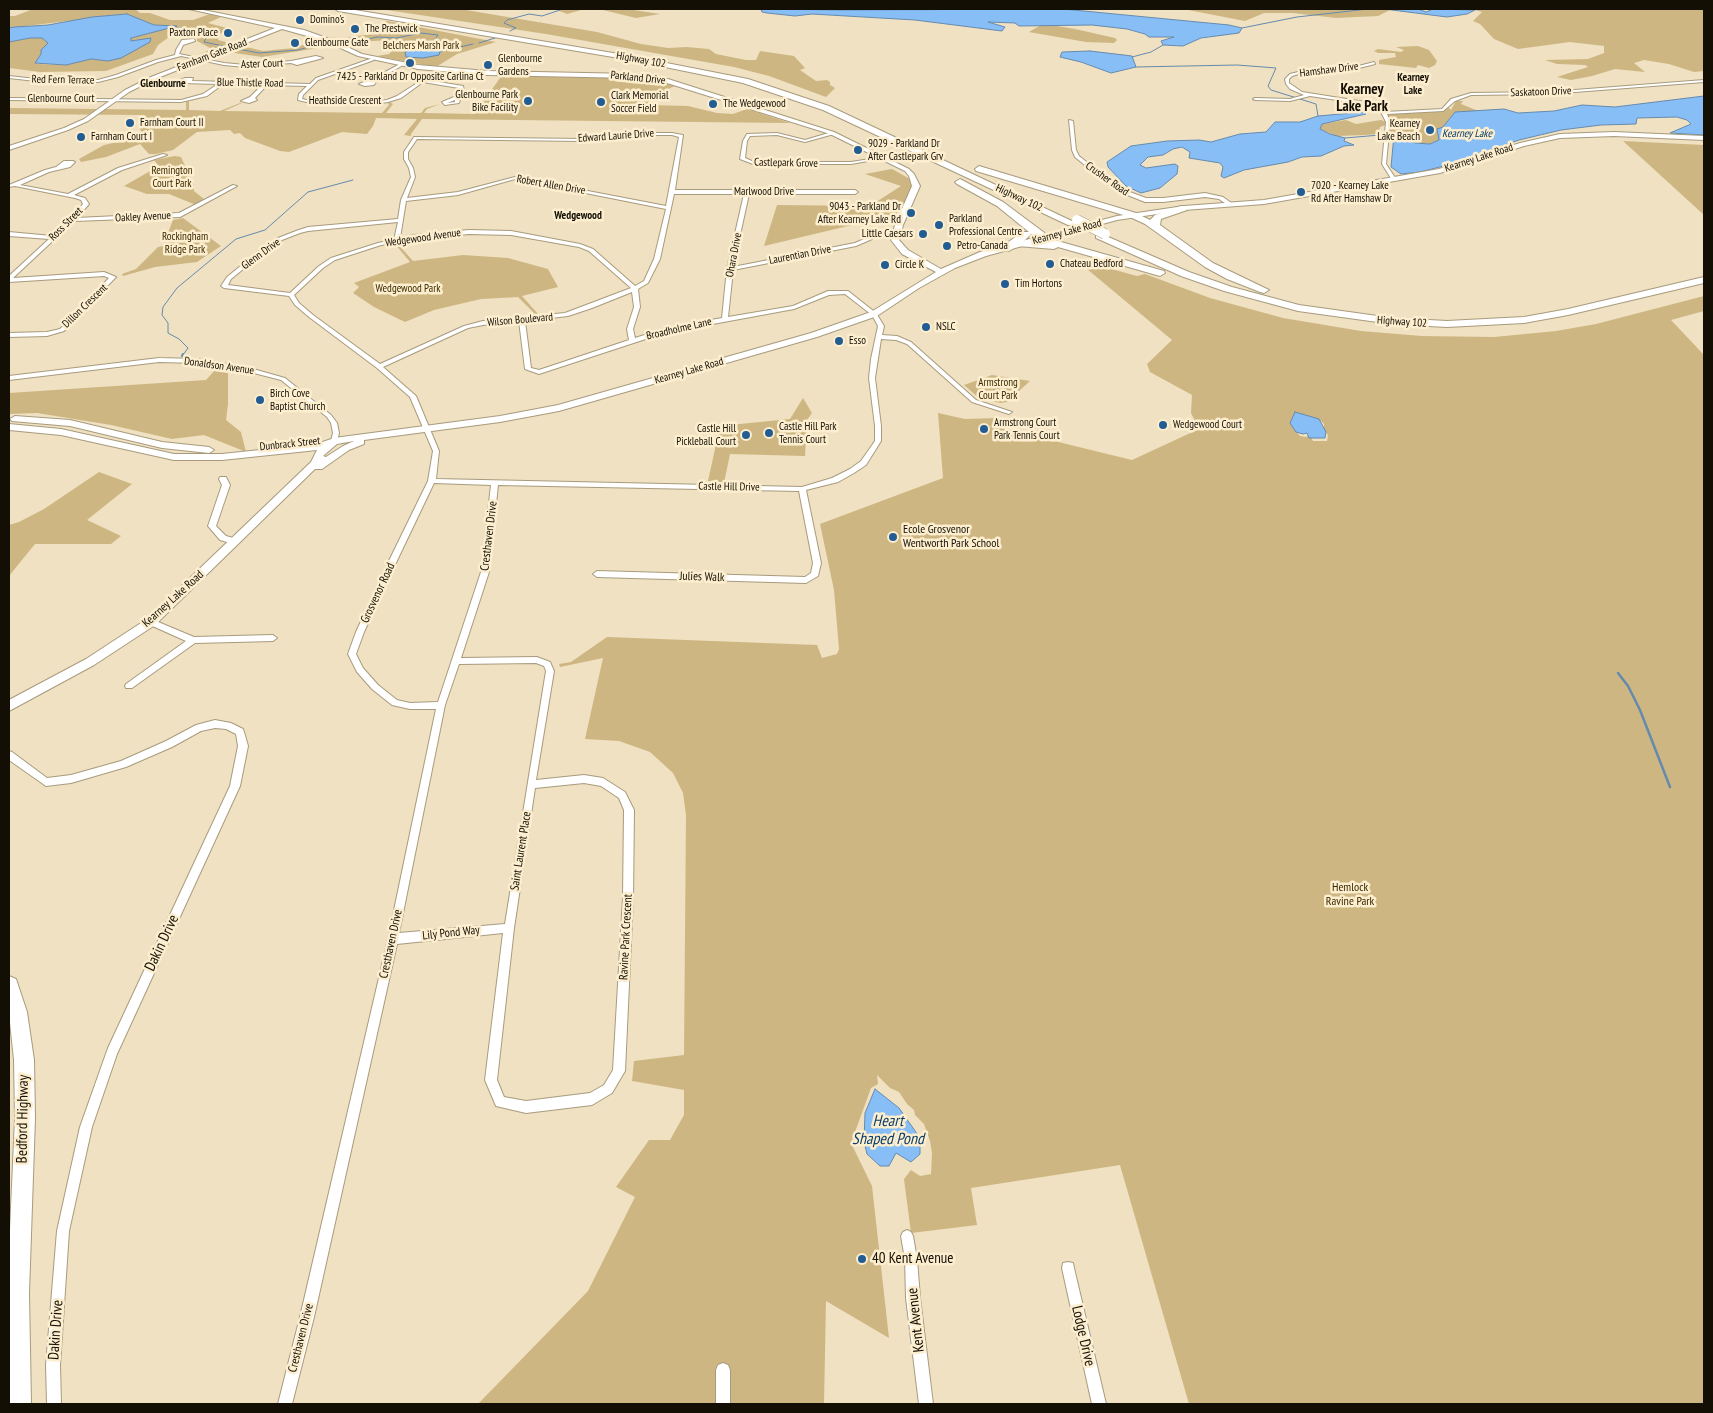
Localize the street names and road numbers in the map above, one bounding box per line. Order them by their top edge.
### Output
street label: Farnham Gate Road [175,36,249,74]
street label: Highway 102 [615,49,667,71]
street label: Aster Court [241,57,283,71]
street label: Hamshaw Drive [1299,60,1359,80]
street label: Parkland Drive [610,69,666,87]
street label: Red Fern Terrace [32,73,94,87]
street label: Blue Thistle Road [217,76,283,90]
street label: Saskatoon Drive [1510,84,1572,100]
street label: Glenbourne Court [28,92,94,106]
street label: Heathside Crescent [309,94,381,108]
street label: Edward Laurie Drive [577,127,655,145]
street label: Kearney Lake Road [1443,141,1515,175]
street label: Castlepark Grove [754,156,818,170]
street label: Crusher Road [1083,159,1131,199]
street label: Robert Allen Drive [516,172,586,198]
street label: Highway 102 [994,181,1044,215]
street label: Marlwood Drive [734,185,794,199]
street label: Ross Street [46,204,86,244]
street label: Oakley Avenue [115,209,171,225]
street label: Kearney Lake Road [1031,216,1103,248]
street label: Wedgewood Avenue [384,226,462,250]
street label: Ohara Drive [723,232,745,278]
street label: Glenn Drive [239,236,283,272]
street label: Laurentian Drive [768,243,832,267]
street label: Dillon Crescent [60,281,110,331]
street label: Wilson Boulevard [487,311,553,329]
street label: Highway 102 [1377,314,1427,330]
street label: Broadholme Lane [645,315,713,343]
street label: Donaldson Avenue [183,355,255,377]
street label: Kearney Lake Road [653,355,725,387]
street label: Dunbrack Street [259,434,321,454]
street label: Castle Hill Drive [698,480,760,494]
street label: Cresthaven Drive [478,500,500,572]
street label: Grosvenor Road [358,561,398,625]
street label: Kearney Lake Road [139,568,207,630]
street label: Julies Walk [679,569,725,585]
street label: Saint Laurent Place [508,810,534,892]
street label: Ravine Park Crescent [617,894,635,980]
street label: Cresthaven Drive [377,908,405,980]
street label: Dakin Drive [141,912,183,974]
street label: Lily Pond Way [422,923,480,943]
street label: Bedford Highway [13,1075,33,1163]
street label: Kent Avenue [904,1287,928,1353]
street label: Dakin Drive [45,1299,67,1361]
street label: Cresthaven Drive [286,1302,316,1374]
street label: Lodge Drive [1067,1304,1099,1368]

